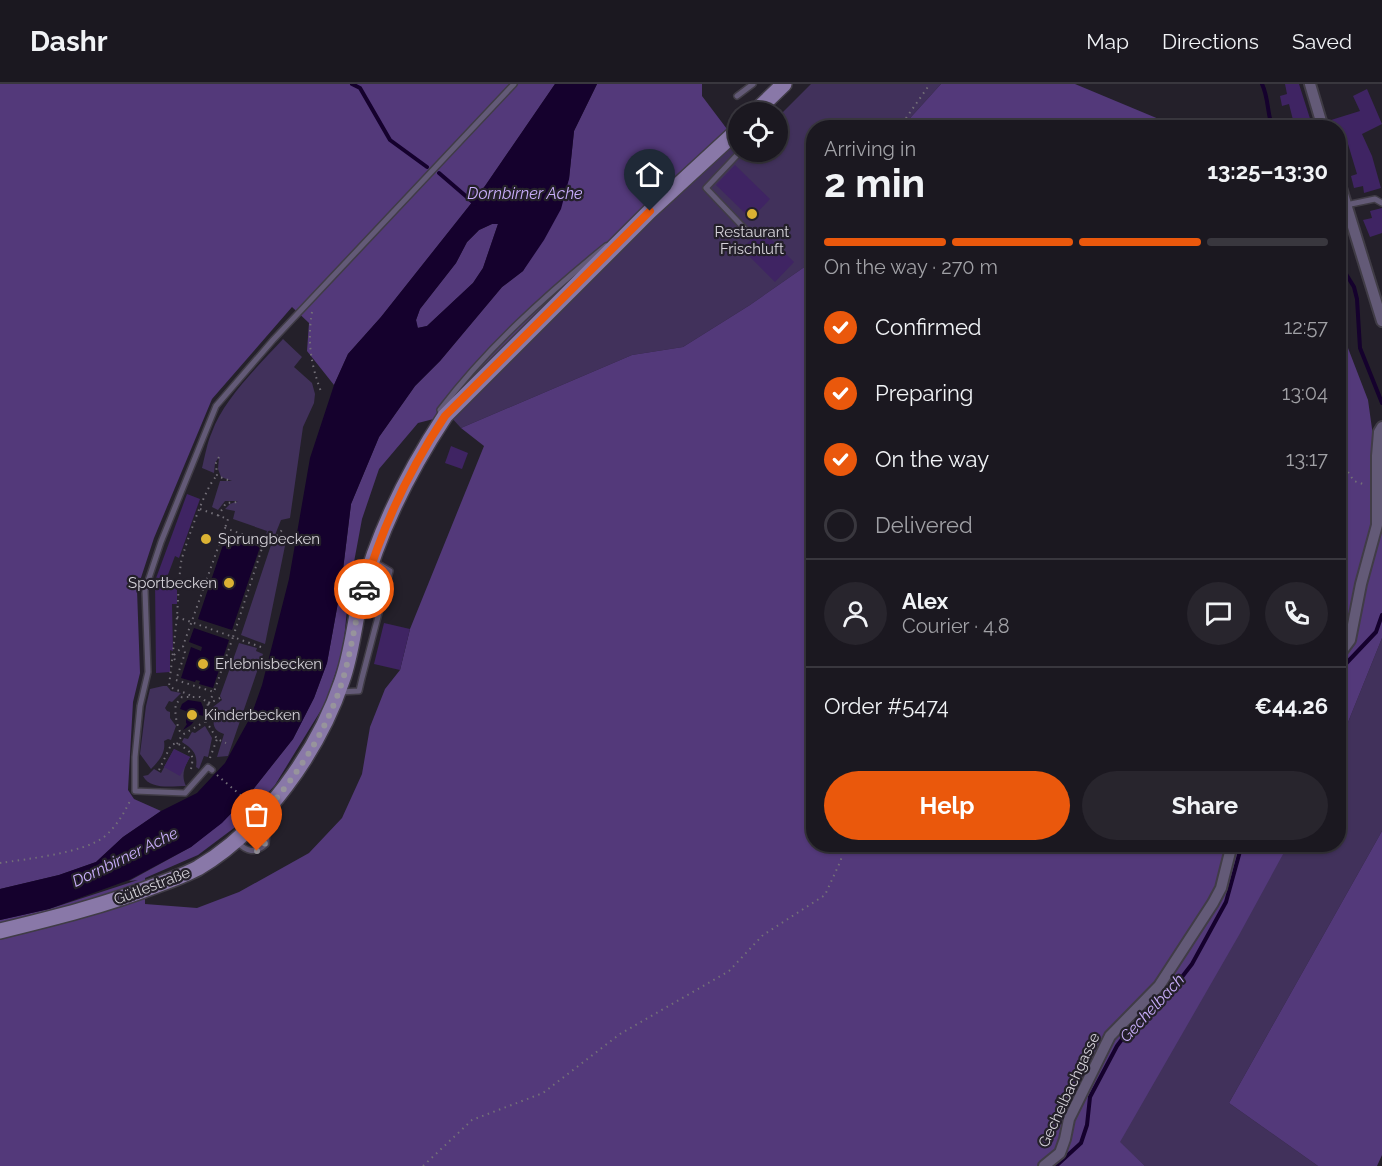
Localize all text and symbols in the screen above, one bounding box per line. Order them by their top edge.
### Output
text: Dashr [30,25,108,58]
text: Map [1086,29,1129,54]
text: Directions [1162,29,1259,54]
text: Saved [1292,29,1352,54]
map controls [728,102,788,162]
button: locate [728,102,788,162]
text: Arriving in [824,137,916,161]
pin [624,149,675,211]
icon: home [633,158,666,191]
text: 13:25–13:30 [1207,158,1328,184]
text: 2 min [824,160,925,206]
water label: Dornbirner Ache [467,184,583,203]
marker: Restaurant Frischluft [745,207,759,221]
place label: Restaurant Frischluft [715,223,789,258]
text: On the way · 270 m [824,255,998,279]
icon: check [824,311,857,344]
text: Confirmed [875,314,982,340]
text: 12:57 [1284,315,1328,339]
icon: check [824,377,857,410]
text: Preparing [875,380,973,406]
text: 13:04 [1282,381,1328,405]
icon: check [824,443,857,476]
text: On the way [875,446,989,472]
text: 13:17 [1286,447,1328,471]
text: Delivered [875,512,973,538]
place label: Sprungbecken [218,530,320,548]
marker: Sprungbecken [199,532,213,546]
courier [334,559,394,619]
icon: car [348,573,381,606]
place label: Sportbecken [128,574,217,592]
marker: Sportbecken [222,576,236,590]
button: person [824,582,887,645]
button: chat [1187,582,1250,645]
button: phone [1265,582,1328,645]
text: Alex [902,588,948,614]
text: Courier · 4.8 [902,614,1010,638]
place label: Erlebnisbecken [215,655,322,673]
marker: Erlebnisbecken [196,657,210,671]
text: Order #5474 [824,693,949,719]
text: €44.26 [1255,693,1328,719]
place label: Kinderbecken [204,706,300,724]
marker: Kinderbecken [185,708,199,722]
button: Help [824,771,1070,840]
button: Share [1082,771,1328,840]
pin [231,789,282,851]
icon: bag [240,798,273,831]
water label: Dornbirner Ache [69,823,181,891]
street label: Gütlestraße [111,863,193,909]
water label: Gechelbach [1116,970,1188,1046]
street label: Gechelbachgasse [1035,1030,1104,1150]

